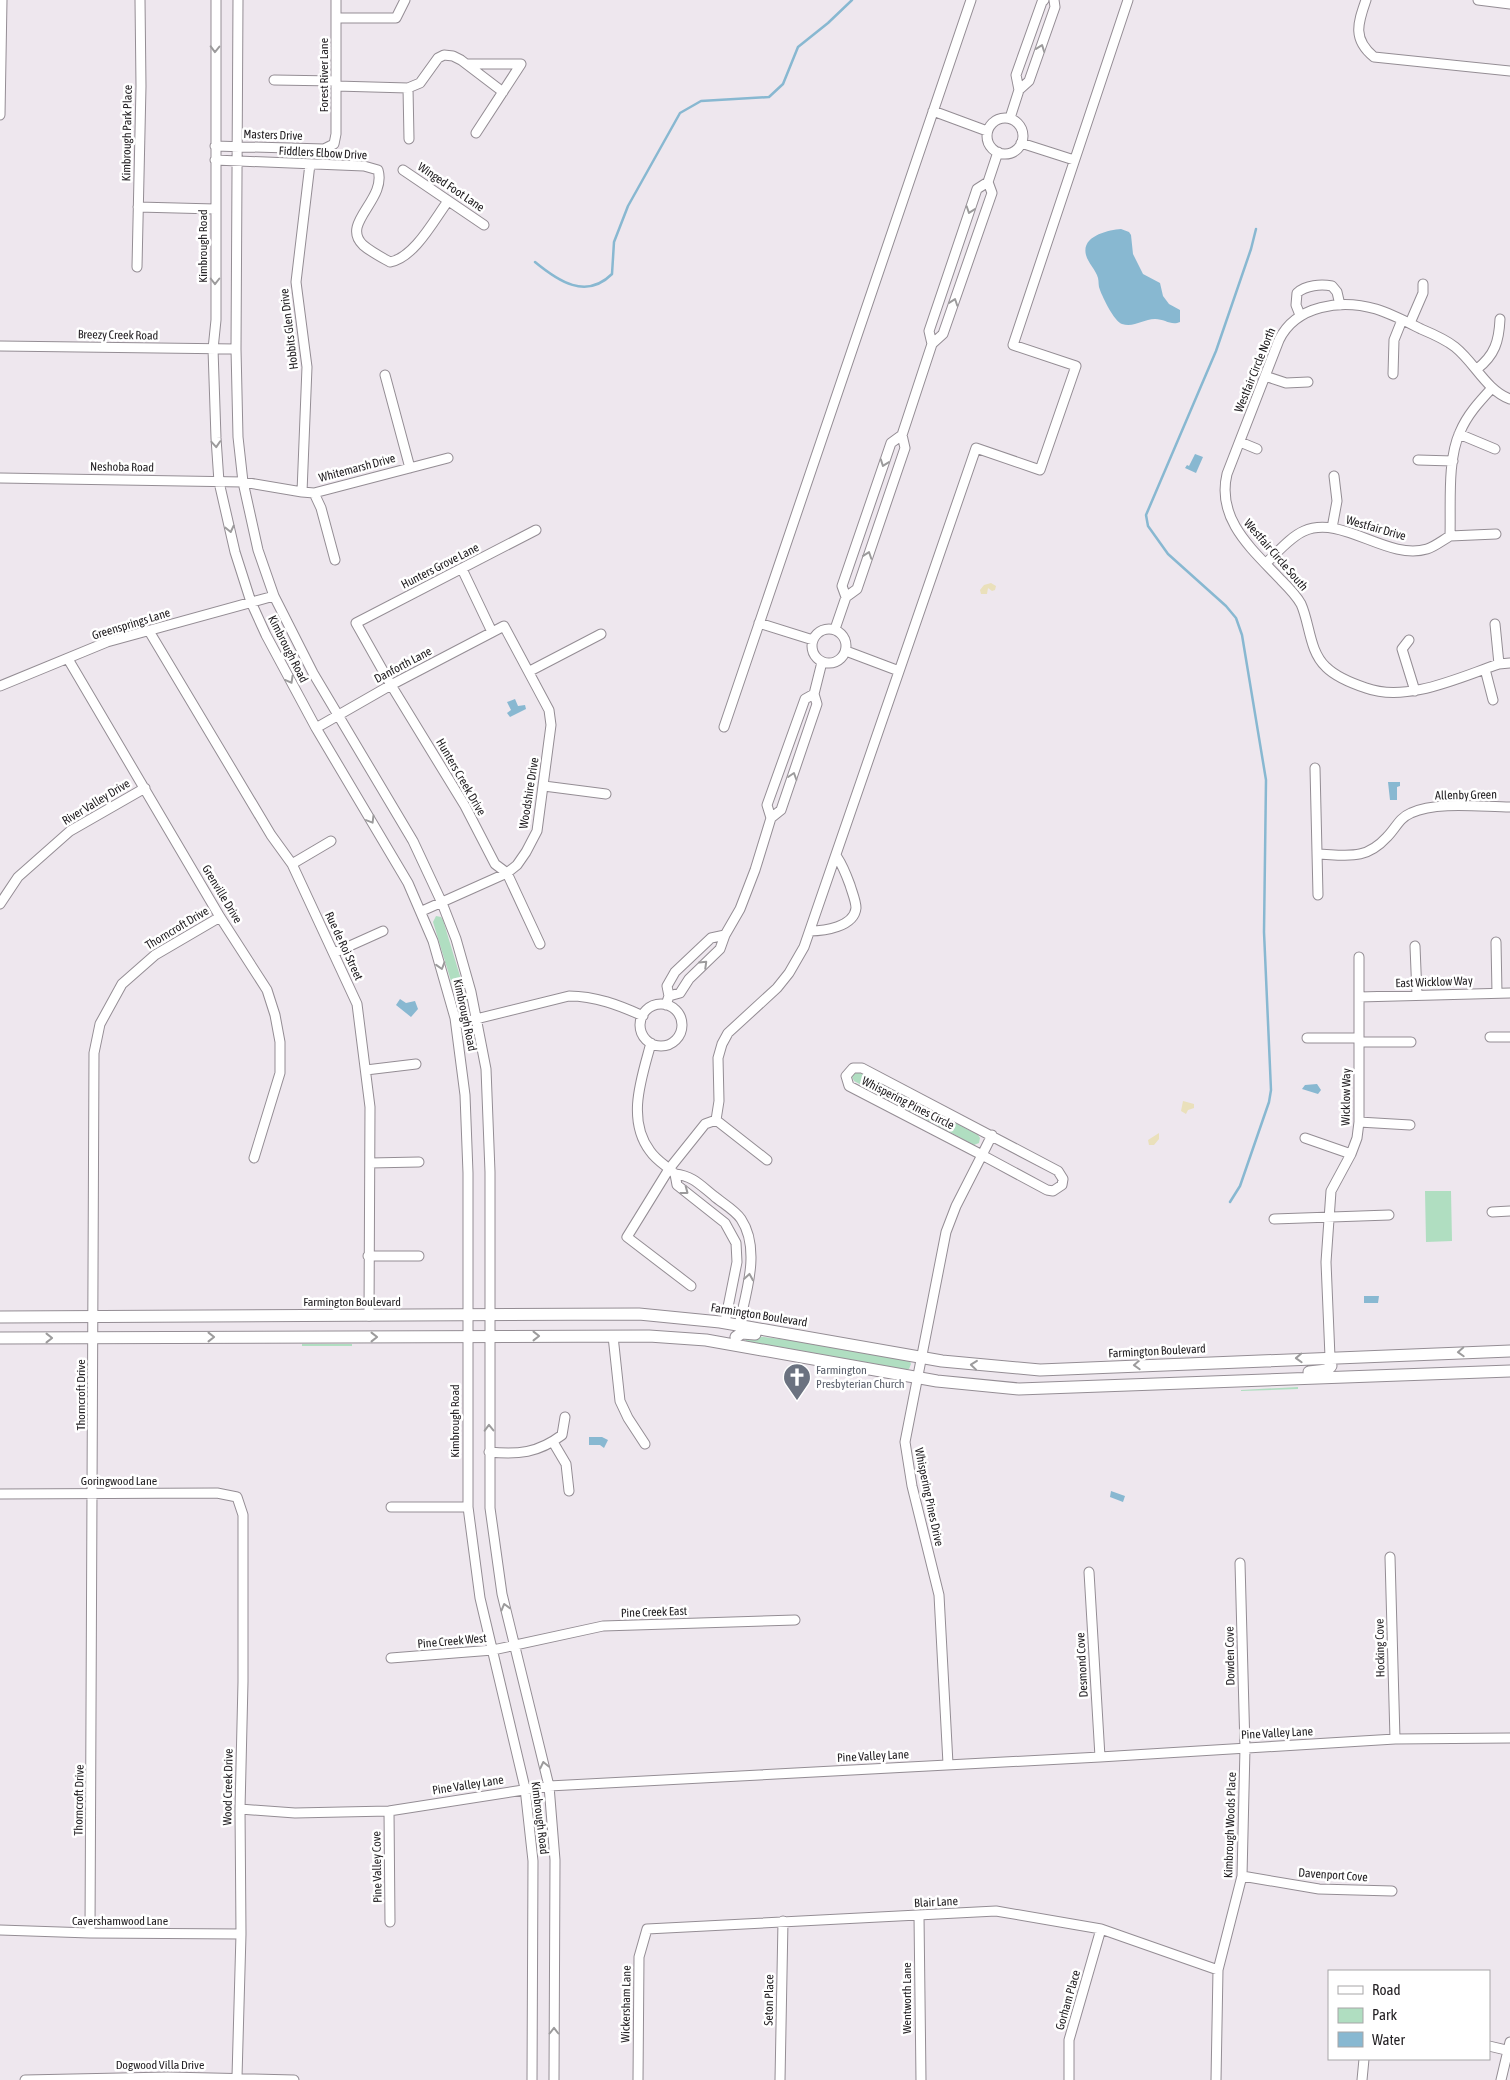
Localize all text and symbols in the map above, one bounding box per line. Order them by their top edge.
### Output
street label: Forest River Lane [317,38,331,112]
one-way arrow [1035,44,1045,52]
one-way arrow [210,45,220,53]
street label: Kimbrough Park Place [119,84,135,182]
street label: Masters Drive [243,127,303,143]
street label: Fiddlers Elbow Drive [278,144,368,162]
street label: Winged Foot Lane [415,160,487,214]
one-way arrow [966,205,976,214]
street label: Kimbrough Road [196,209,210,283]
one-way arrow [210,278,220,285]
street label: Hobbits Glen Drive [277,288,301,370]
one-way arrow [949,298,959,307]
street label: Westfair Circle North [1232,326,1278,414]
street label: Breezy Creek Road [78,327,158,343]
one-way arrow [211,440,222,448]
street label: Whitemarsh Drive [317,451,397,485]
street label: Neshoba Road [90,459,154,475]
one-way arrow [880,459,890,467]
street label: Westfair Drive [1344,513,1408,543]
street label: Westfair Circle South [1241,516,1311,594]
one-way arrow [224,525,235,534]
street label: Hunters Grove Lane [399,540,481,592]
one-way arrow [862,552,872,560]
street label: Greensprings Lane [90,605,172,643]
street label: Kimbrough Road [265,613,311,685]
street label: Danforth Lane [372,644,434,686]
one-way arrow [283,674,293,683]
street label: Hunters Creek Drive [433,736,489,818]
street label: Woodshire Drive [516,756,542,830]
one-way arrow [787,772,797,781]
street label: River Valley Drive [59,776,133,828]
street label: Allenby Green [1435,787,1497,803]
one-way arrow [365,815,375,824]
street label: Grenville Drive [199,862,245,926]
street label: Thorncroft Drive [143,904,211,952]
street label: Rue de Roi Street [322,909,366,983]
one-way arrow [698,961,707,970]
one-way arrow [435,962,445,970]
street label: East Wicklow Way [1395,974,1473,990]
street label: Kimbrough Road [451,978,479,1052]
street label: Wicklow Way [1338,1068,1354,1126]
street label: Whispering Pines Circle [859,1074,957,1132]
one-way arrow [679,1185,688,1193]
one-way arrow [743,1273,753,1281]
street label: Farmington Boulevard [303,1295,401,1309]
street label: Farmington Boulevard [710,1300,808,1330]
one-way arrow [532,1331,540,1341]
one-way arrow [208,1332,215,1342]
one-way arrow [370,1332,378,1342]
one-way arrow [45,1333,53,1343]
street label: Farmington Boulevard [1108,1341,1206,1361]
one-way arrow [1457,1347,1465,1358]
one-way arrow [1295,1353,1303,1364]
street label: Thorncroft Drive [74,1359,88,1431]
one-way arrow [970,1360,978,1371]
one-way arrow [1132,1360,1140,1371]
church icon: Farmington Presbyterian Church [782,1362,812,1401]
place label: Farmington Presbyterian Church [816,1363,905,1391]
street label: Kimbrough Road [448,1384,462,1458]
one-way arrow [484,1424,494,1432]
street label: Whispering Pines Drive [912,1446,946,1548]
street label: Goringwood Lane [81,1474,157,1488]
one-way arrow [501,1603,511,1611]
street label: Pine Creek East [621,1604,688,1620]
street label: Hocking Cove [1372,1619,1388,1677]
street label: Dowden Cove [1222,1626,1238,1686]
street label: Pine Creek West [417,1631,488,1651]
street label: Desmond Cove [1073,1632,1091,1698]
street label: Pine Valley Lane [1241,1724,1313,1742]
street label: Pine Valley Lane [837,1747,909,1765]
street label: Wood Creek Drive [220,1748,236,1826]
one-way arrow [539,1760,550,1769]
street label: Thorncroft Drive [71,1764,87,1836]
street label: Pine Valley Lane [431,1772,505,1798]
street label: Kimbrough Woods Place [1221,1772,1239,1878]
street label: Kimbrough Road [529,1781,551,1855]
street label: Pine Valley Cove [369,1831,385,1903]
street label: Davenport Cove [1298,1866,1368,1884]
street label: Blair Lane [914,1894,958,1910]
street label: Cavershamwood Lane [72,1914,168,1928]
street label: Wentworth Lane [900,1962,914,2034]
street label: Wickersham Lane [618,1965,634,2043]
street label: Gorham Place [1053,1968,1083,2032]
legend [1328,1970,1490,2060]
street label: Seton Place [762,1974,776,2026]
text: Road [1372,1981,1401,1998]
text: Park [1372,2006,1397,2023]
one-way arrow [549,2027,559,2035]
text: Water [1372,2031,1405,2048]
street label: Dogwood Villa Drive [116,2058,204,2072]

